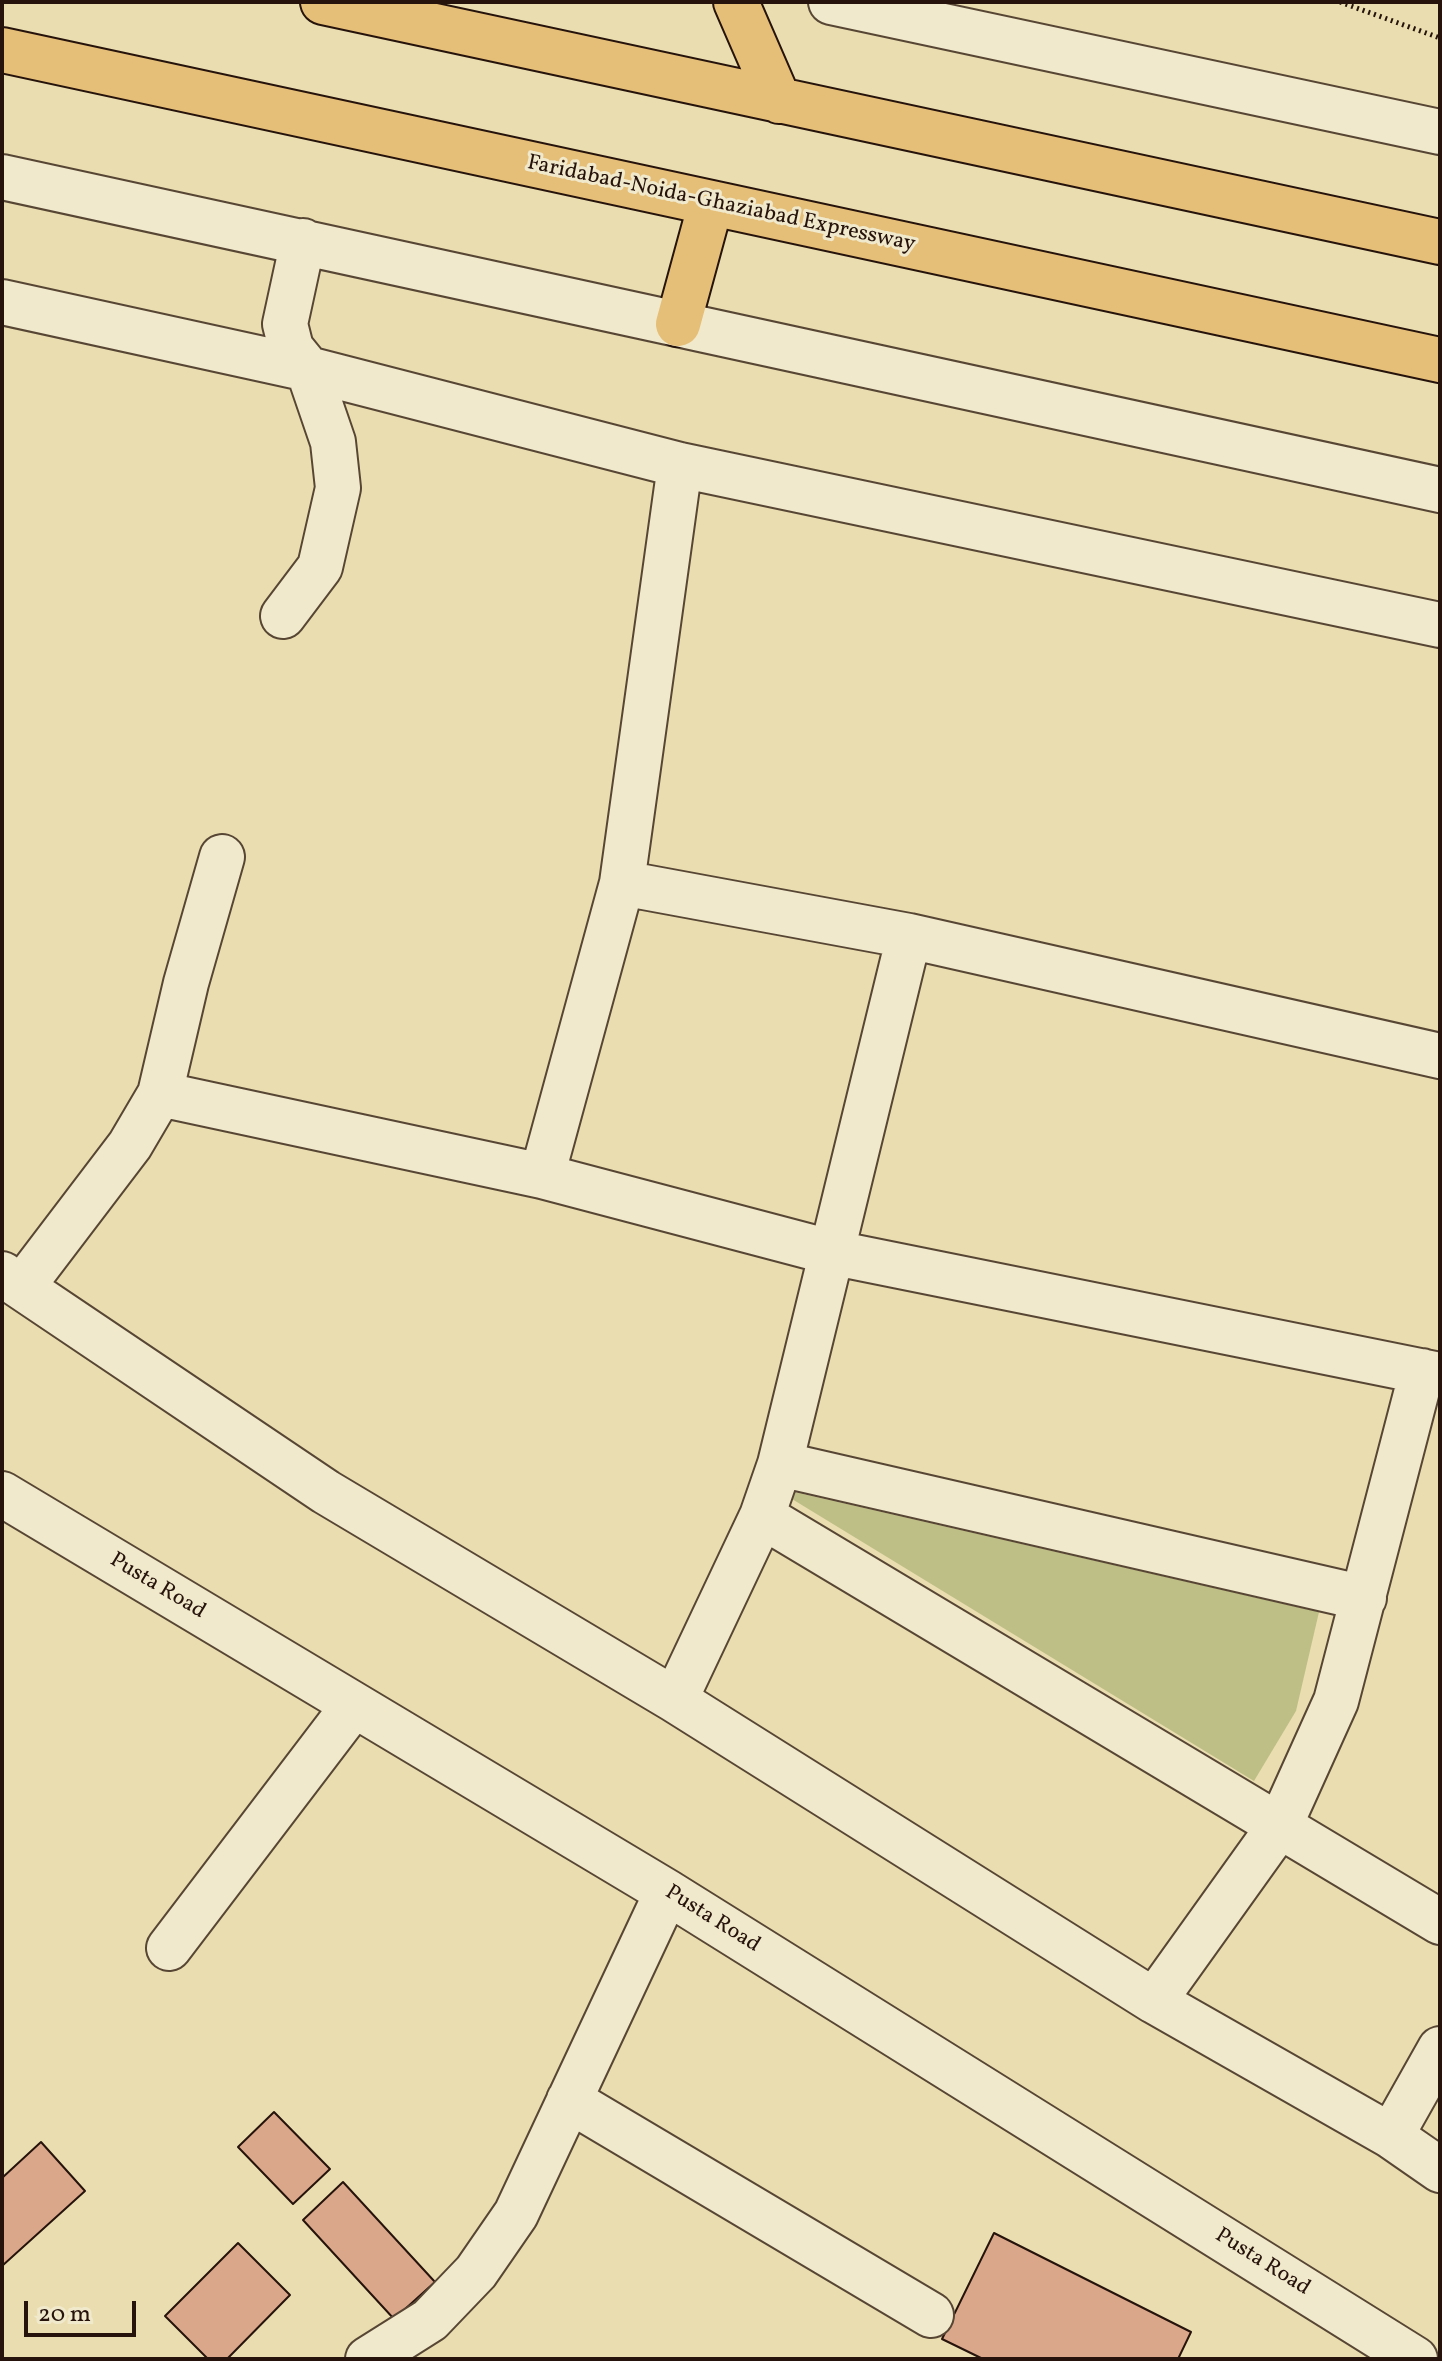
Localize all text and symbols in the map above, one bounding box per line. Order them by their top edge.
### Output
street label: Faridabad-Noida-Ghaziabad Expressway [525,151,917,259]
street label: Pusta Road [104,1548,210,1626]
street label: Pusta Road [659,1880,765,1960]
street label: Pusta Road [1209,2223,1315,2303]
scale bar [28,2285,140,2335]
text: 20 m [38,2298,91,2332]

